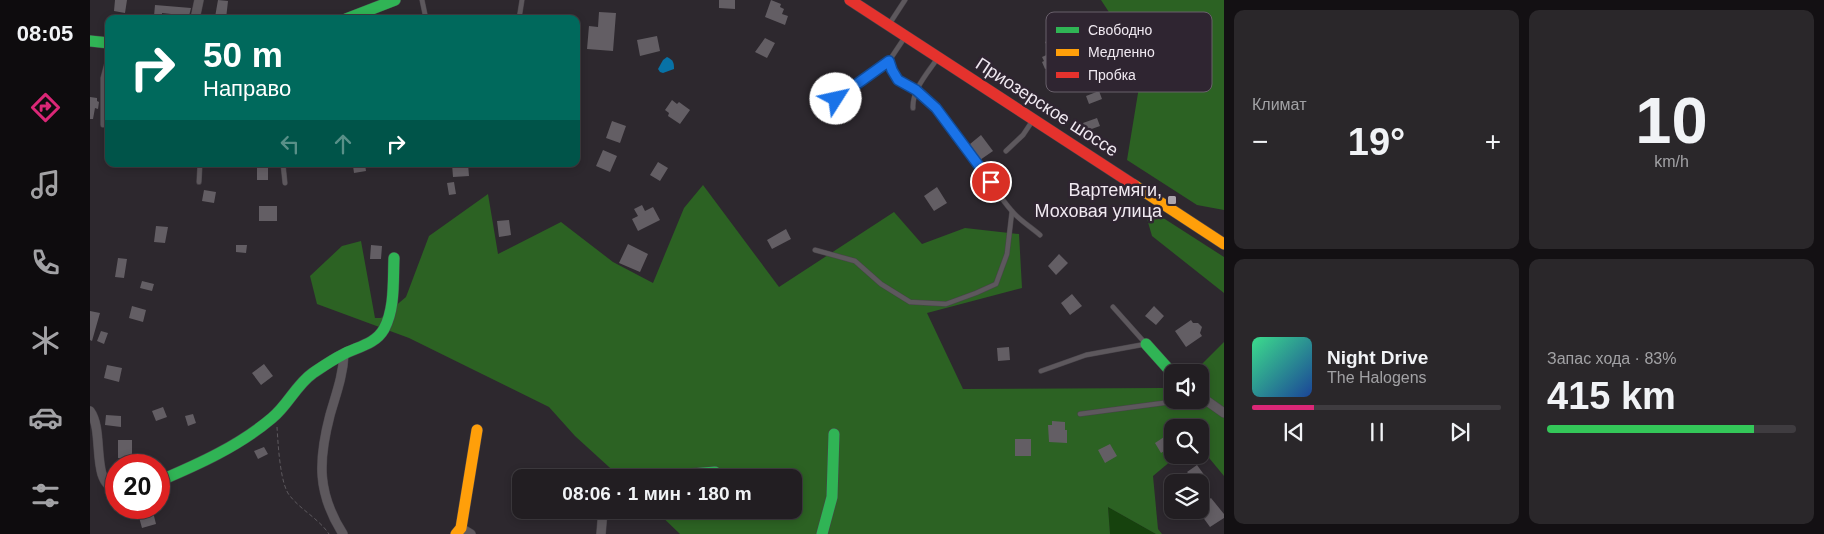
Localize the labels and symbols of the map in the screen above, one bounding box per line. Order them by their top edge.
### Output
legend [1046,12,1212,92]
text: Свободно [1088,22,1153,38]
text: Медленно [1088,44,1155,60]
street label: Приозерское шоссе [972,54,1122,160]
text: Пробка [1088,67,1136,83]
position arrow [809,72,861,124]
pin [970,161,1012,203]
place label: Вартемяги, Моховая улица [1035,180,1163,221]
marker: Вартемяги, Моховая улица [1166,194,1178,206]
speed limit sign: 20 [105,454,170,519]

